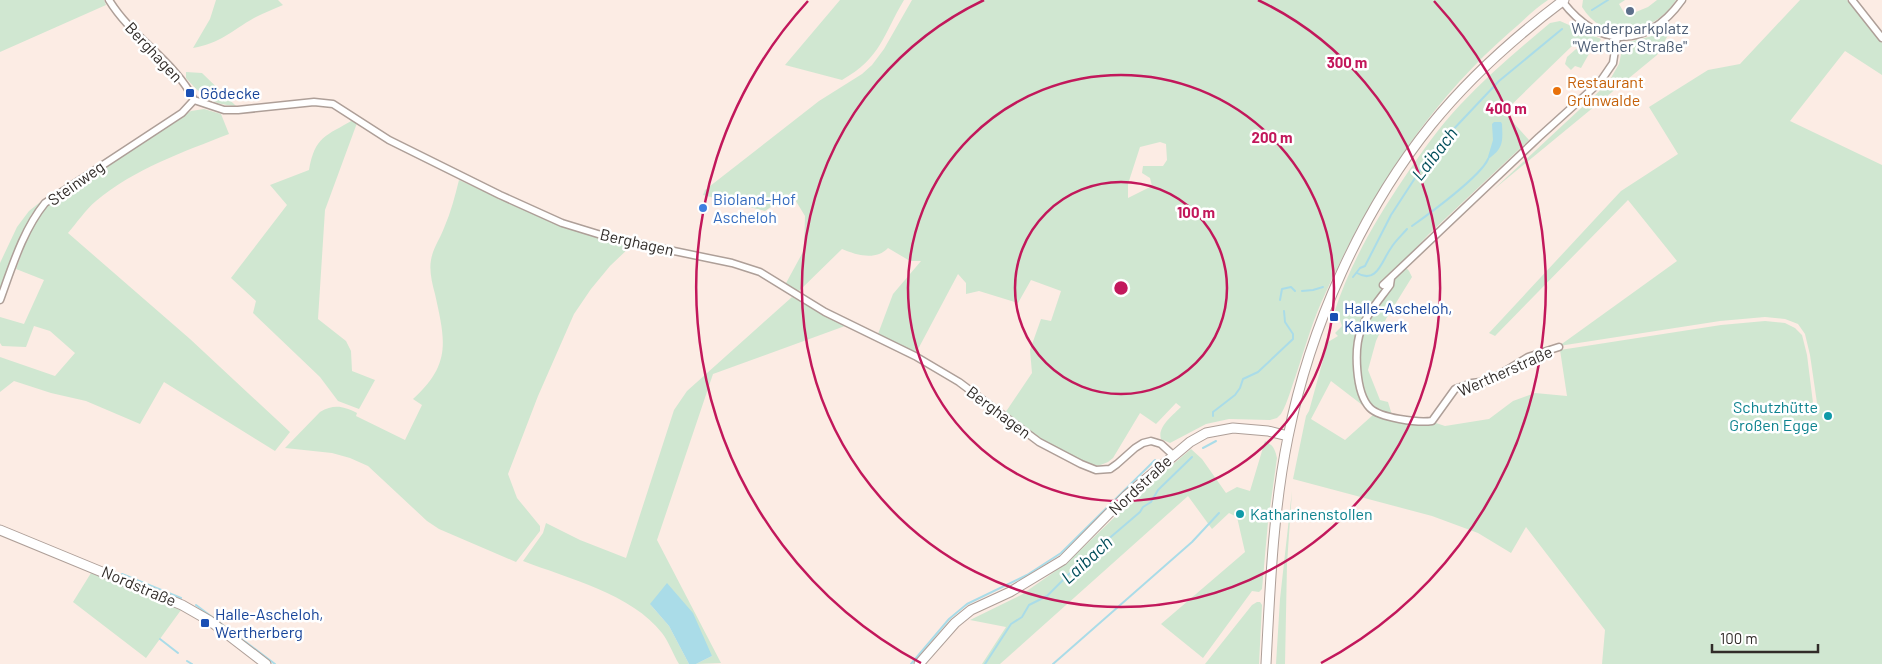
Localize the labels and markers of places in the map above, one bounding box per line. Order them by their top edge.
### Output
marker: Wanderparkplatz "Werther Straße" [1624,5,1636,17]
place label: Wanderparkplatz "Werther Straße" [1571,18,1689,55]
place label: Restaurant Grünwalde [1567,72,1644,109]
place label: Gödecke [200,83,260,102]
marker: Restaurant Grünwalde [1551,85,1563,97]
marker: Gödecke [184,87,196,99]
place label: Bioland-Hof Ascheloh [713,189,796,226]
marker: Bioland-Hof Ascheloh [697,202,709,214]
centre of rings [1112,279,1130,297]
place label: Halle-Ascheloh, Kalkwerk [1344,298,1453,335]
marker: Halle-Ascheloh, Kalkwerk [1328,311,1340,323]
place label: Schutzhütte Großen Egge [1729,397,1818,434]
marker: Schutzhütte Großen Egge [1822,410,1834,422]
place label: Katharinenstollen [1250,504,1373,523]
marker: Katharinenstollen [1234,508,1246,520]
place label: Halle-Ascheloh, Wertherberg [215,604,324,641]
marker: Halle-Ascheloh, Wertherberg [199,617,211,629]

